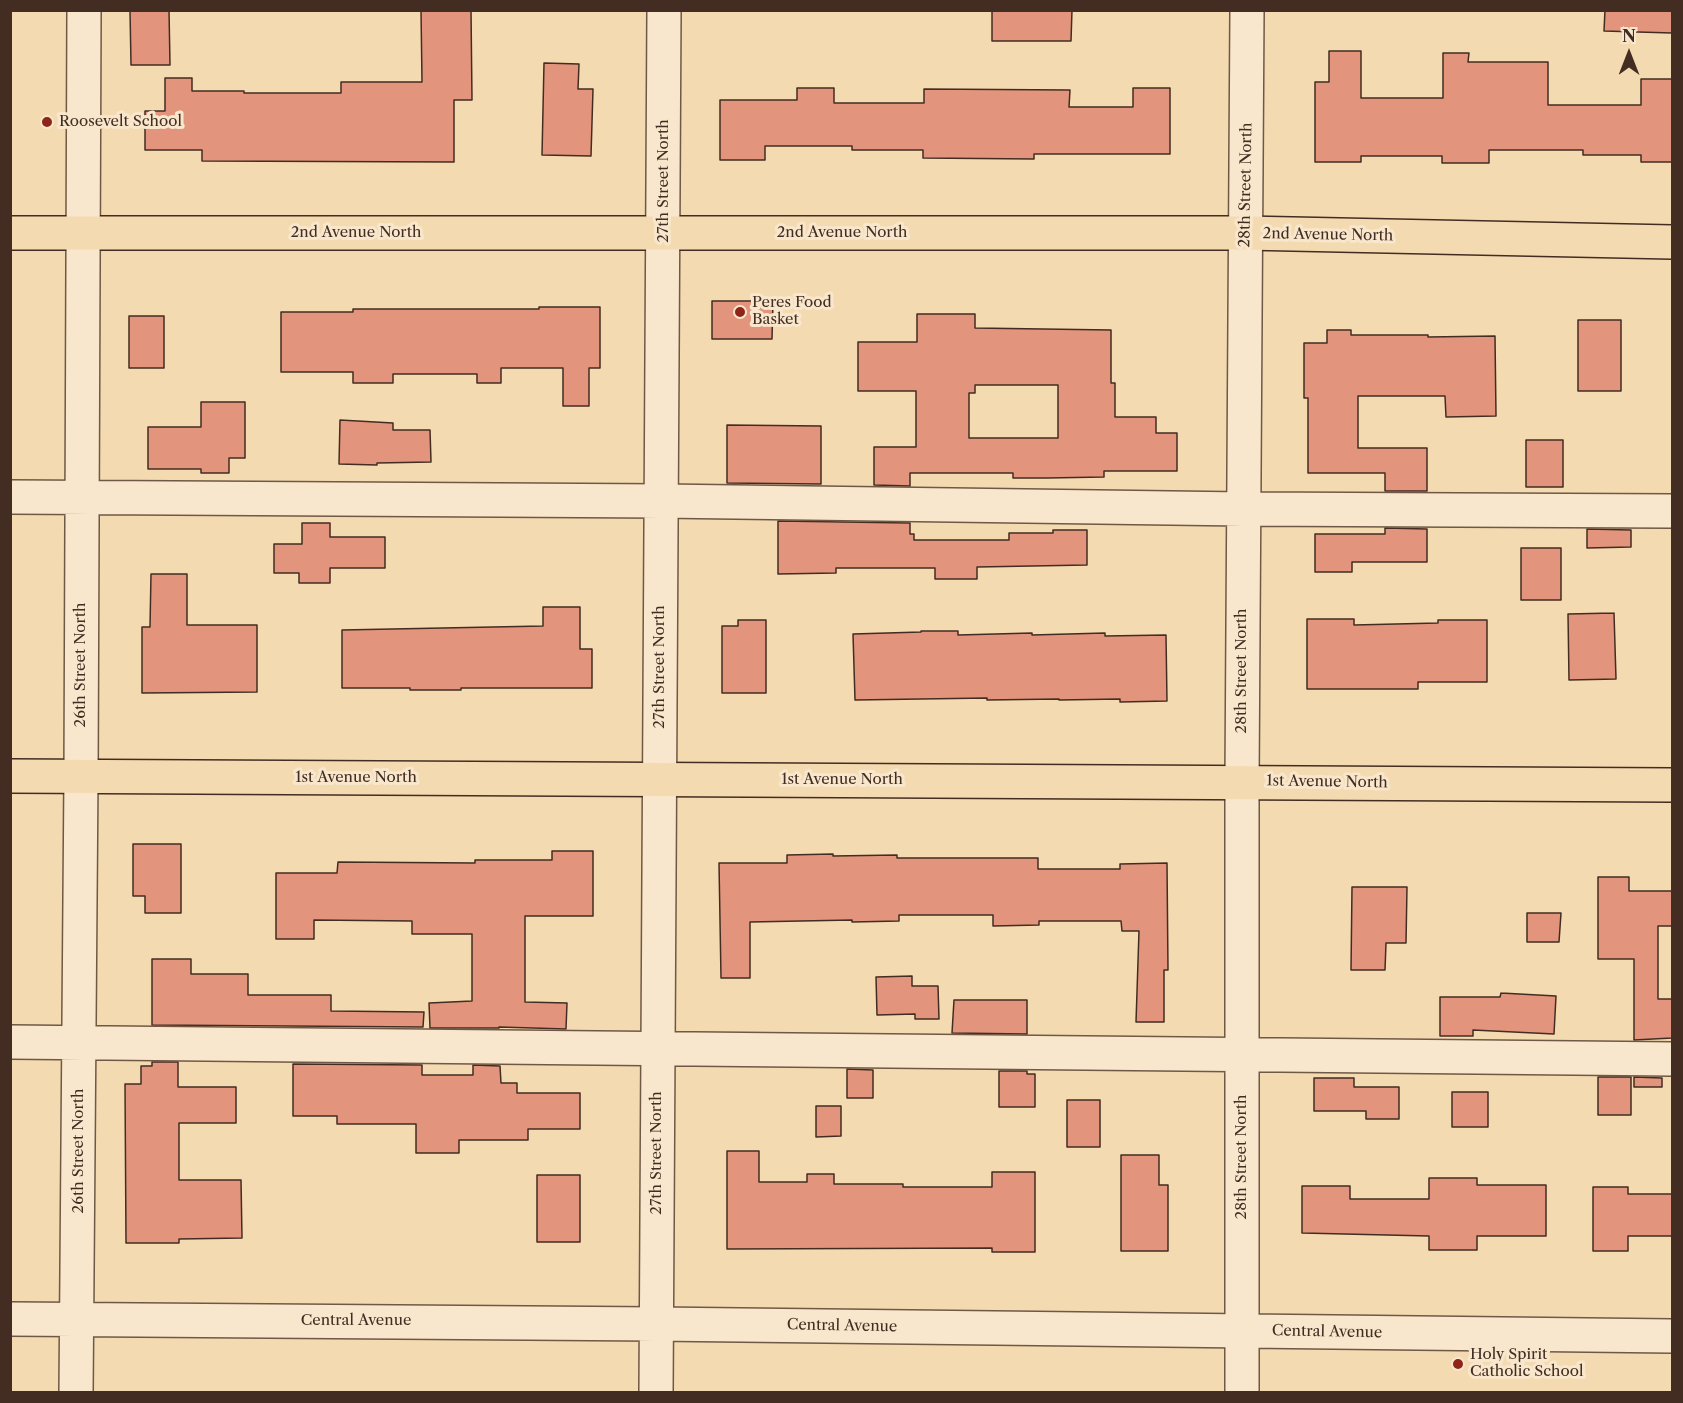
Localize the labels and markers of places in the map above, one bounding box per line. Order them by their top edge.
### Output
place label: Roosevelt School [59,113,182,131]
marker: Roosevelt School [40,115,54,129]
place label: Peres Food Basket [752,294,832,329]
marker: Peres Food Basket [733,305,747,319]
place label: Holy Spirit Catholic School [1470,1346,1583,1381]
marker: Holy Spirit Catholic School [1451,1357,1465,1371]

